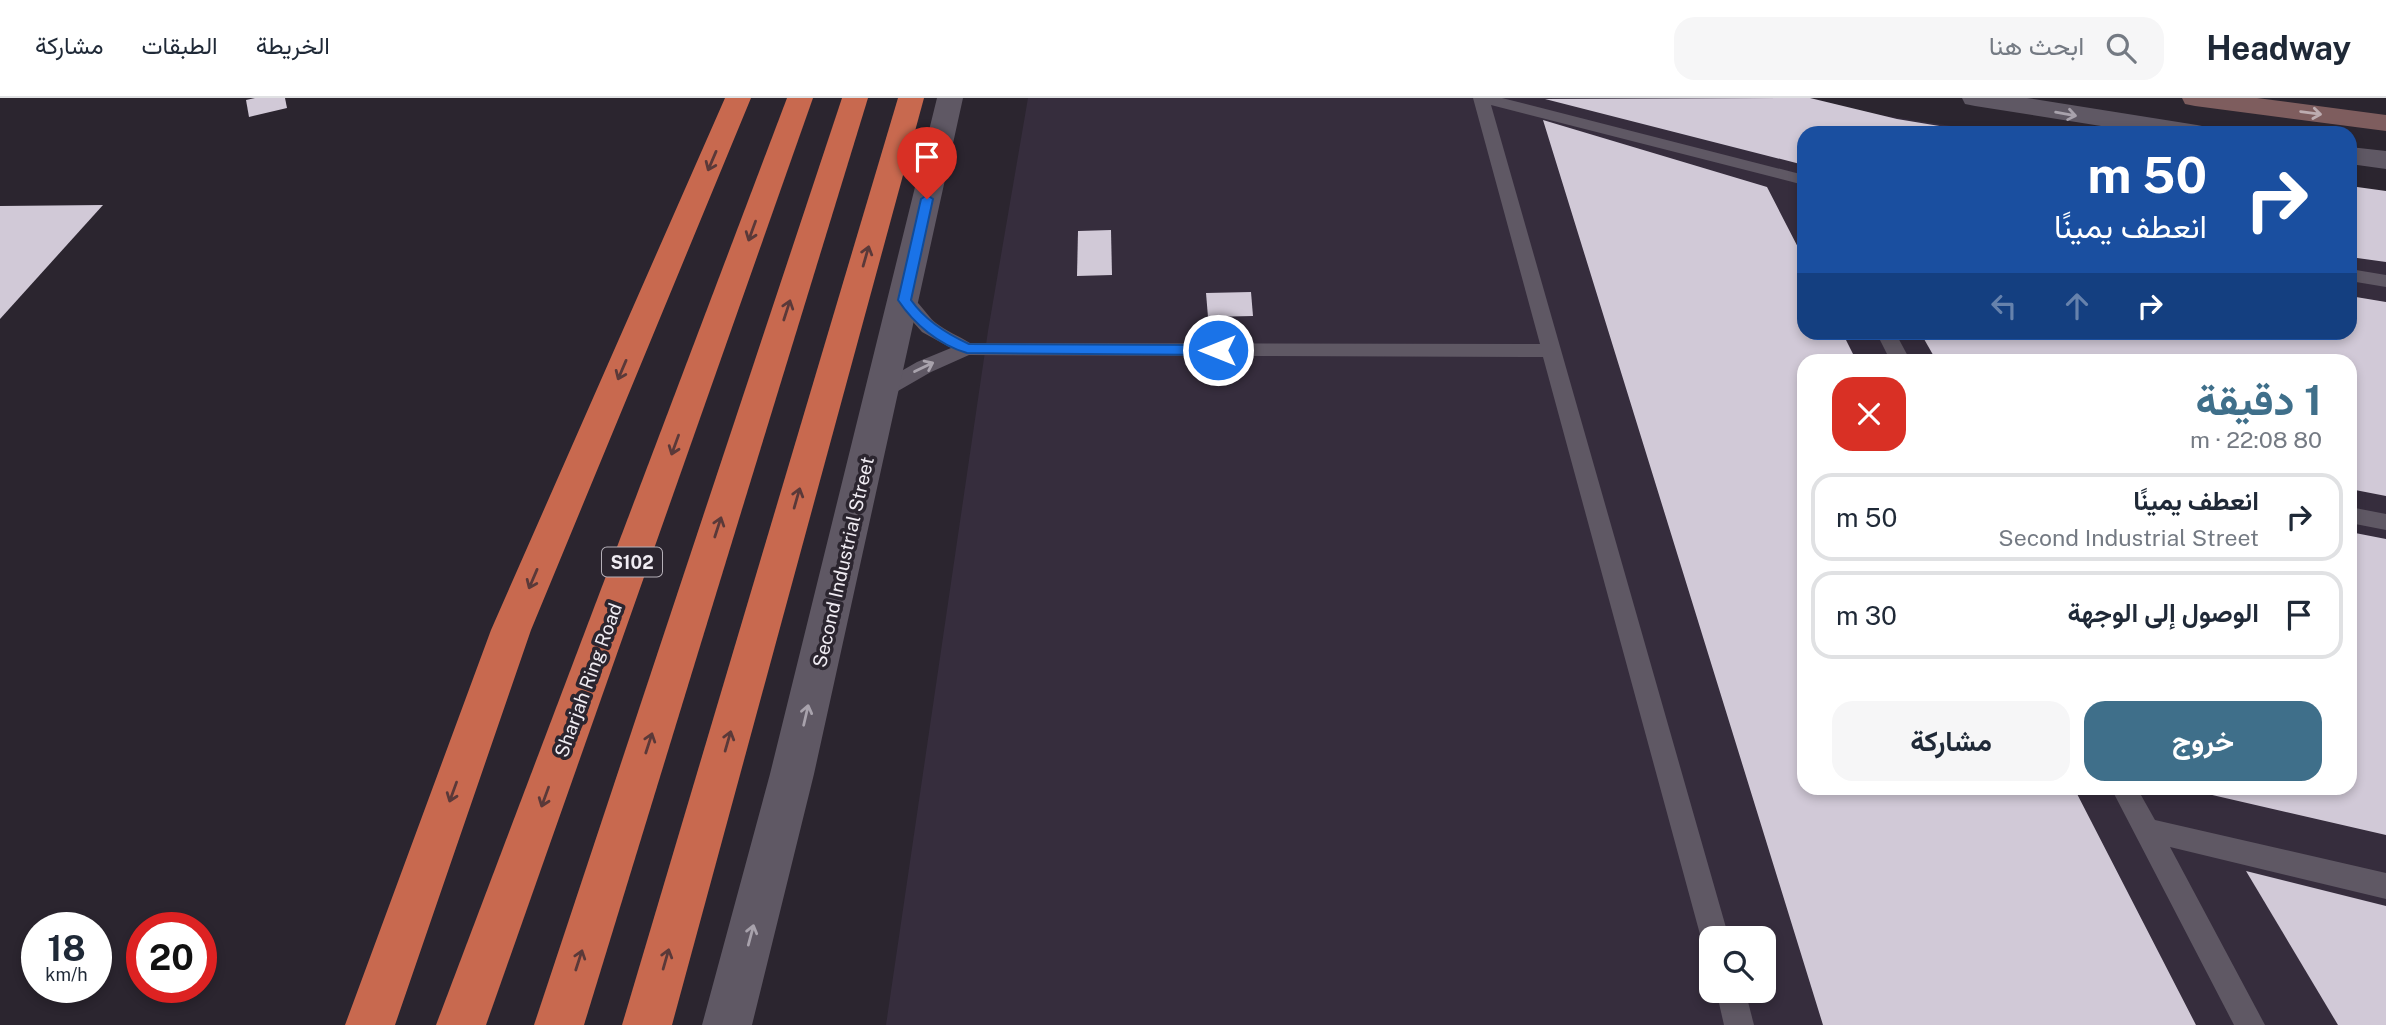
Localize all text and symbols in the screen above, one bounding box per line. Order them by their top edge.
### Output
search box [1674,17,2164,80]
icon: search [2102,29,2140,67]
text: Headway [2206,29,2351,67]
text: ابحث هنا [1989,30,2084,61]
text: مشاركة [35,31,103,59]
text: الطبقات [141,31,218,59]
text: الخريطة [256,31,330,59]
one-way arrow [2299,107,2322,120]
one-way arrow [2054,108,2077,121]
pin [897,127,957,199]
icon: arrive [908,138,946,176]
text: 50 m [2087,146,2207,204]
one-way arrow [704,149,717,171]
icon: right [2231,154,2322,245]
text: انعطف يمينًا [2054,208,2207,245]
one-way arrow [745,220,757,242]
one-way arrow [860,245,873,268]
icon: left [1985,287,2023,325]
icon: ahead [2058,287,2096,325]
icon: right [2131,287,2169,325]
one-way arrow [781,299,794,321]
position arrow [1181,313,1255,387]
one-way arrow [615,359,628,380]
one-way arrow [913,360,934,374]
text: 1 دقيقة [2196,375,2322,424]
button: close [1832,377,1906,451]
text: 80 m · 22:08 [2190,426,2322,453]
one-way arrow [667,434,680,456]
street label: Second Industrial Street [808,455,878,669]
text: انعطف يمينًا [2133,485,2259,516]
one-way arrow [791,487,804,510]
icon: right [2280,498,2318,536]
text: 50 m [1836,502,1897,533]
one-way arrow [713,516,725,538]
text: Second Industrial Street [1998,524,2259,551]
road number: S102 [602,548,662,576]
one-way arrow [526,568,539,589]
icon: arrive [2280,596,2318,634]
text: الوصول إلى الوجهة [2068,597,2259,628]
street label: Sharjah Ring Road [550,600,626,760]
text: 30 m [1836,600,1897,631]
button: مشاركة [1832,701,2070,781]
button: خروج [2084,701,2322,781]
one-way arrow [800,704,814,727]
one-way arrow [722,730,735,752]
one-way arrow [643,733,656,755]
one-way arrow [446,781,458,803]
one-way arrow [538,785,550,807]
speed limit sign: 20 [126,912,217,1003]
one-way arrow [745,924,758,947]
map controls [1699,926,1776,1003]
button: search [1699,926,1776,1003]
text: 18 [47,928,86,969]
one-way arrow [574,949,587,971]
one-way arrow [660,949,673,971]
text: km/h [45,964,88,985]

